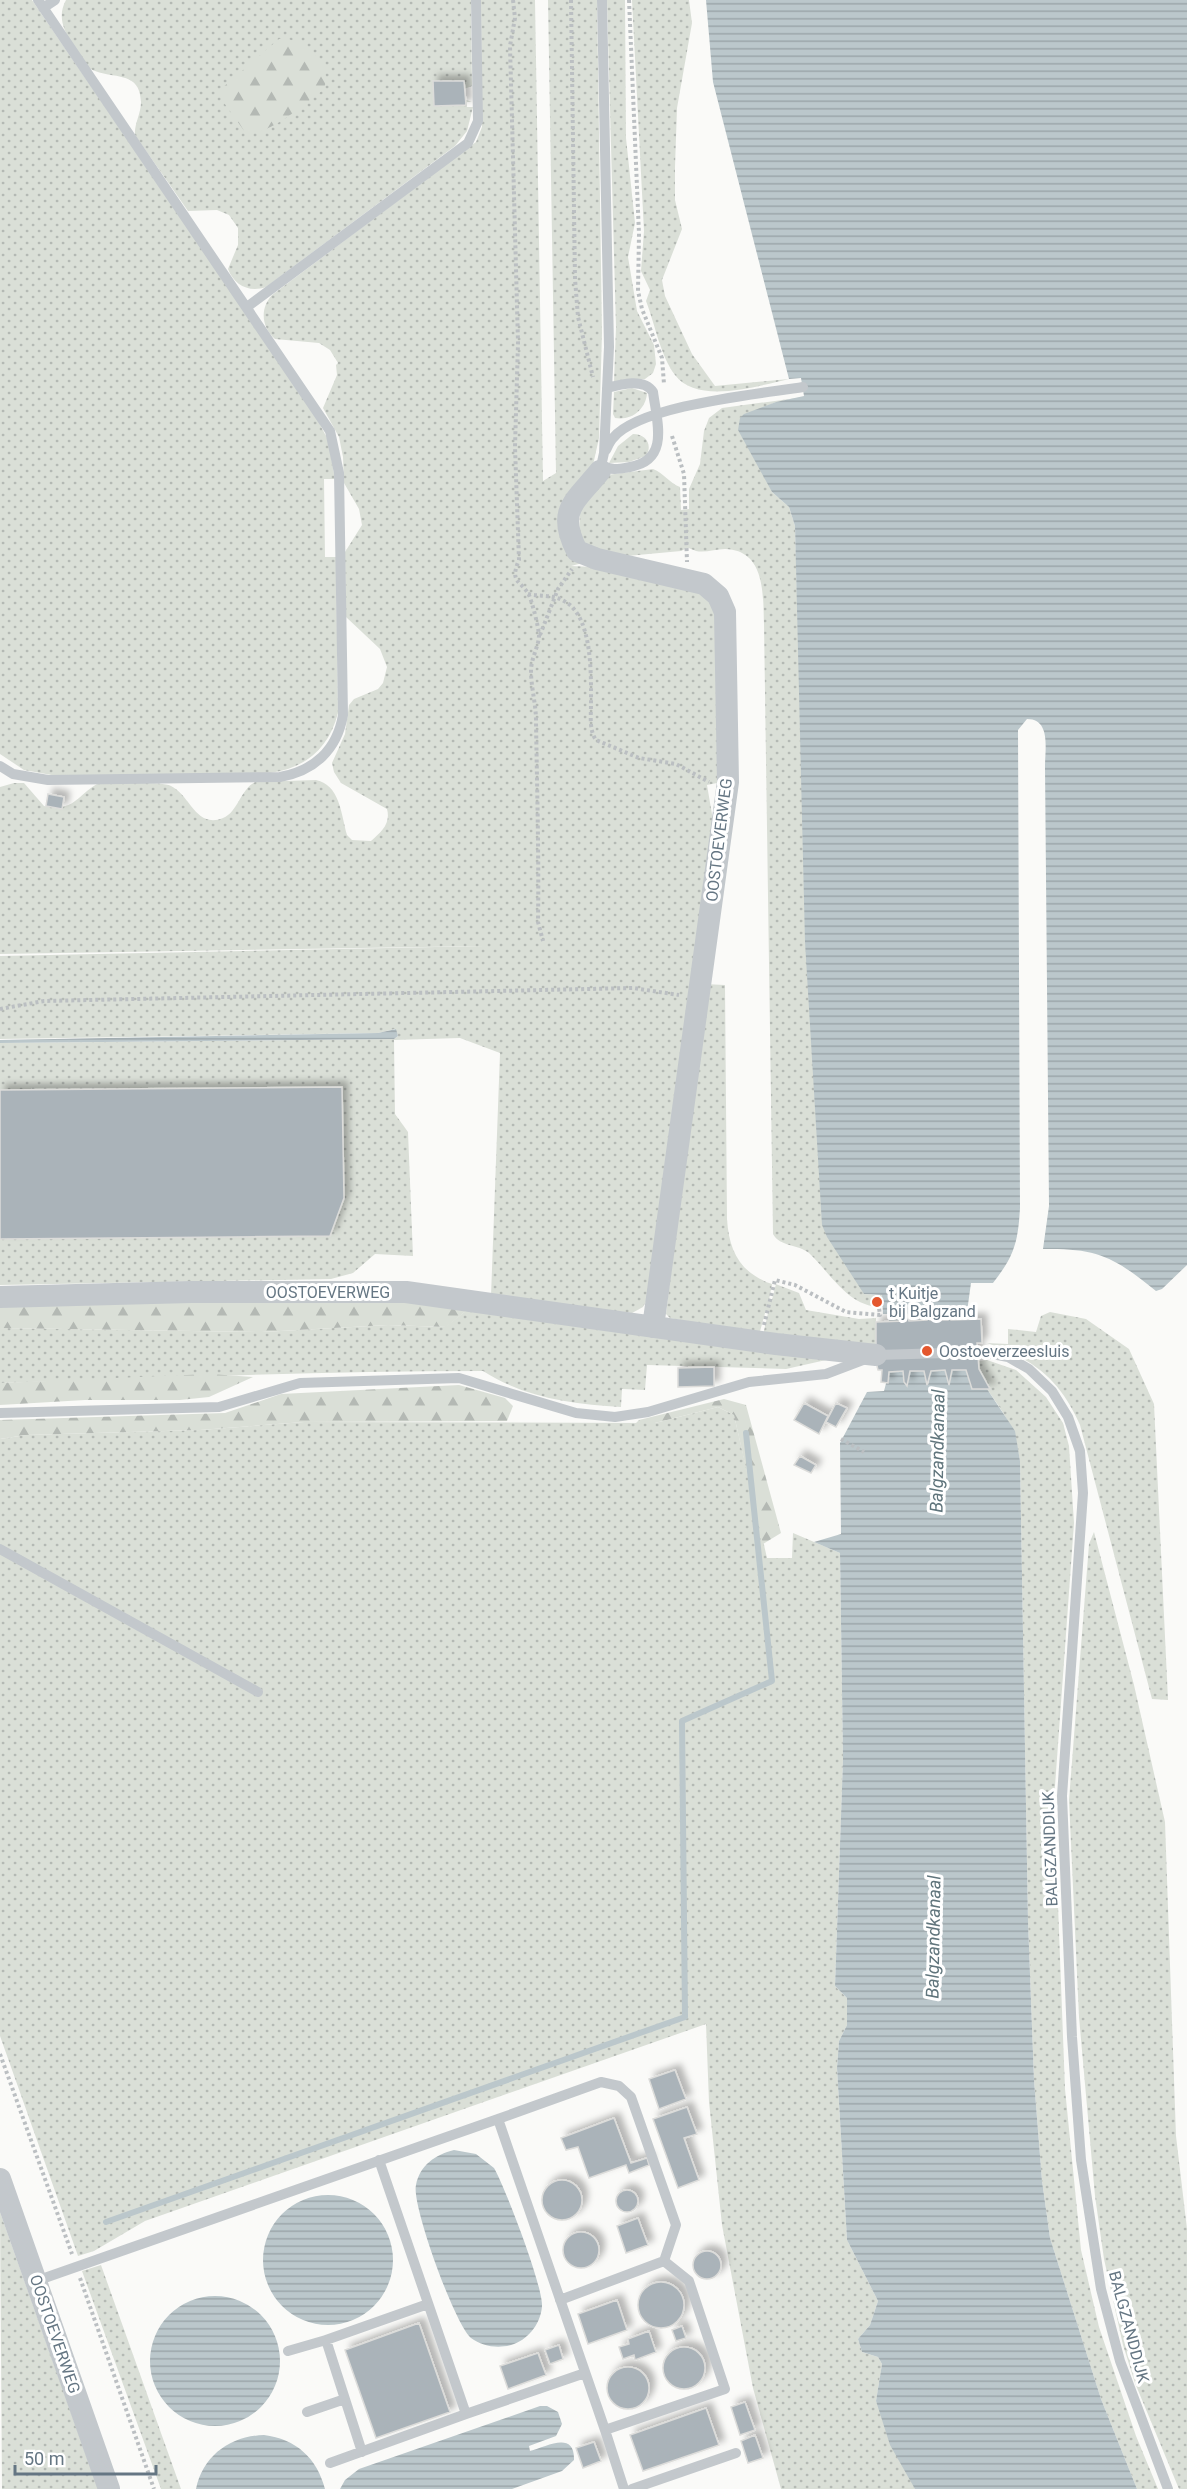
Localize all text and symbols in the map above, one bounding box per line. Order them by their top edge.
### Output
street label: OOSTOEVERWEG [702,777,736,903]
street label: OOSTOEVERWEG [266,1283,390,1302]
place label: t Kuitje bij Balgzand [889,1284,976,1321]
marker: t Kuitje bij Balgzand [870,1295,884,1309]
place label: Oostoeverzeesluis [939,1342,1069,1361]
marker: Oostoeverzeesluis [920,1344,934,1358]
water label: Balgzandkanaal [925,1388,949,1513]
street label: BALGZANDDIJK [1038,1790,1062,1907]
water label: Balgzandkanaal [921,1874,945,1999]
street label: BALGZANDDIJK [1105,2269,1153,2386]
street label: OOSTOEVERWEG [26,2272,84,2396]
scale bar [15,2438,156,2476]
text: 50 m [24,2448,64,2469]

